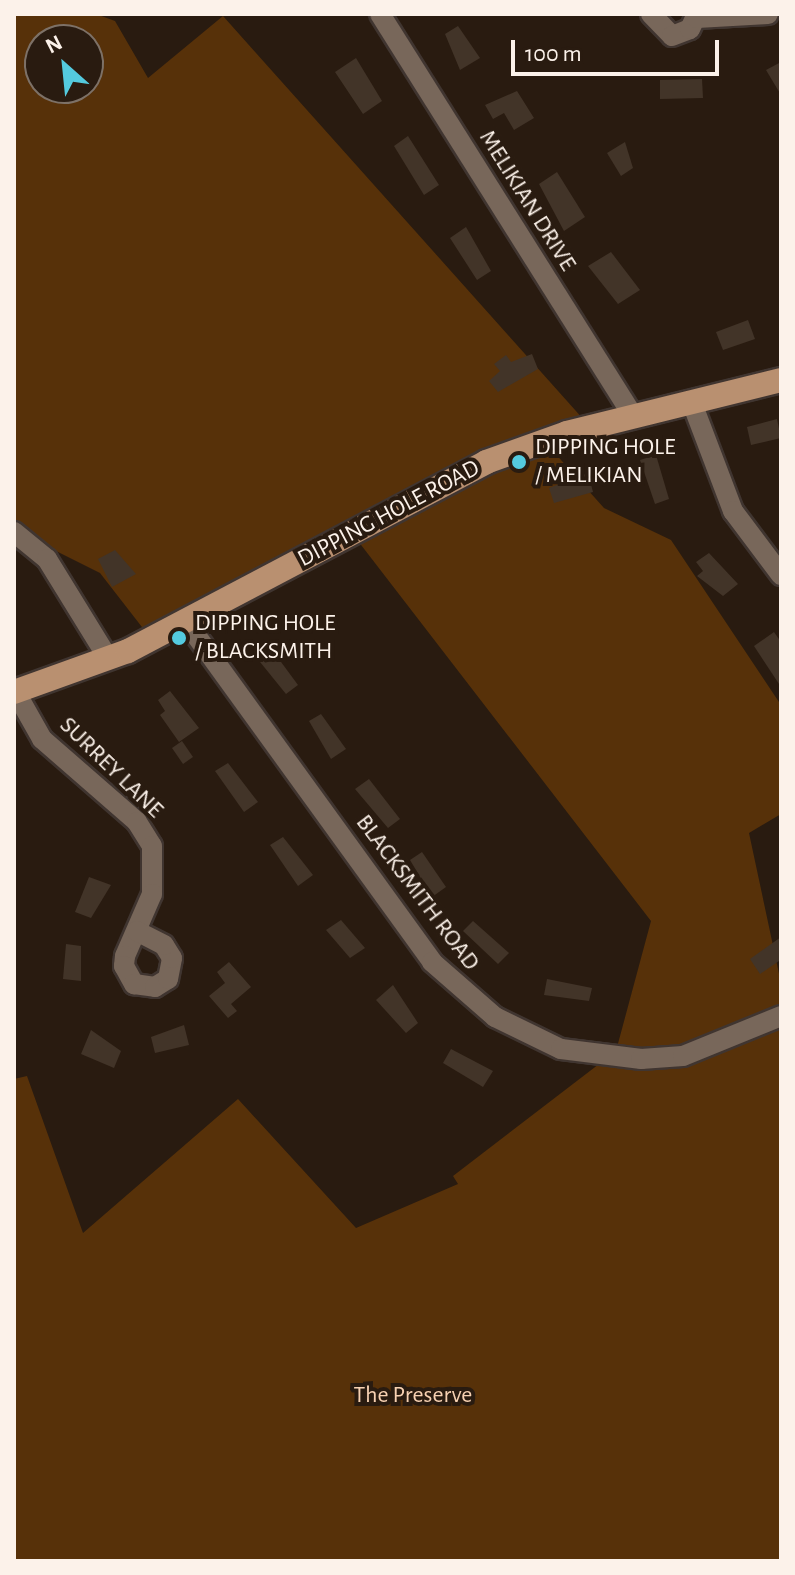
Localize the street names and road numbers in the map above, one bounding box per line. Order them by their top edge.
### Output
street label: MELIKIAN DRIVE [472,125,582,277]
street label: DIPPING HOLE ROAD [293,454,485,574]
street label: SURREY LANE [53,711,169,825]
street label: BLACKSMITH ROAD [349,809,485,977]

